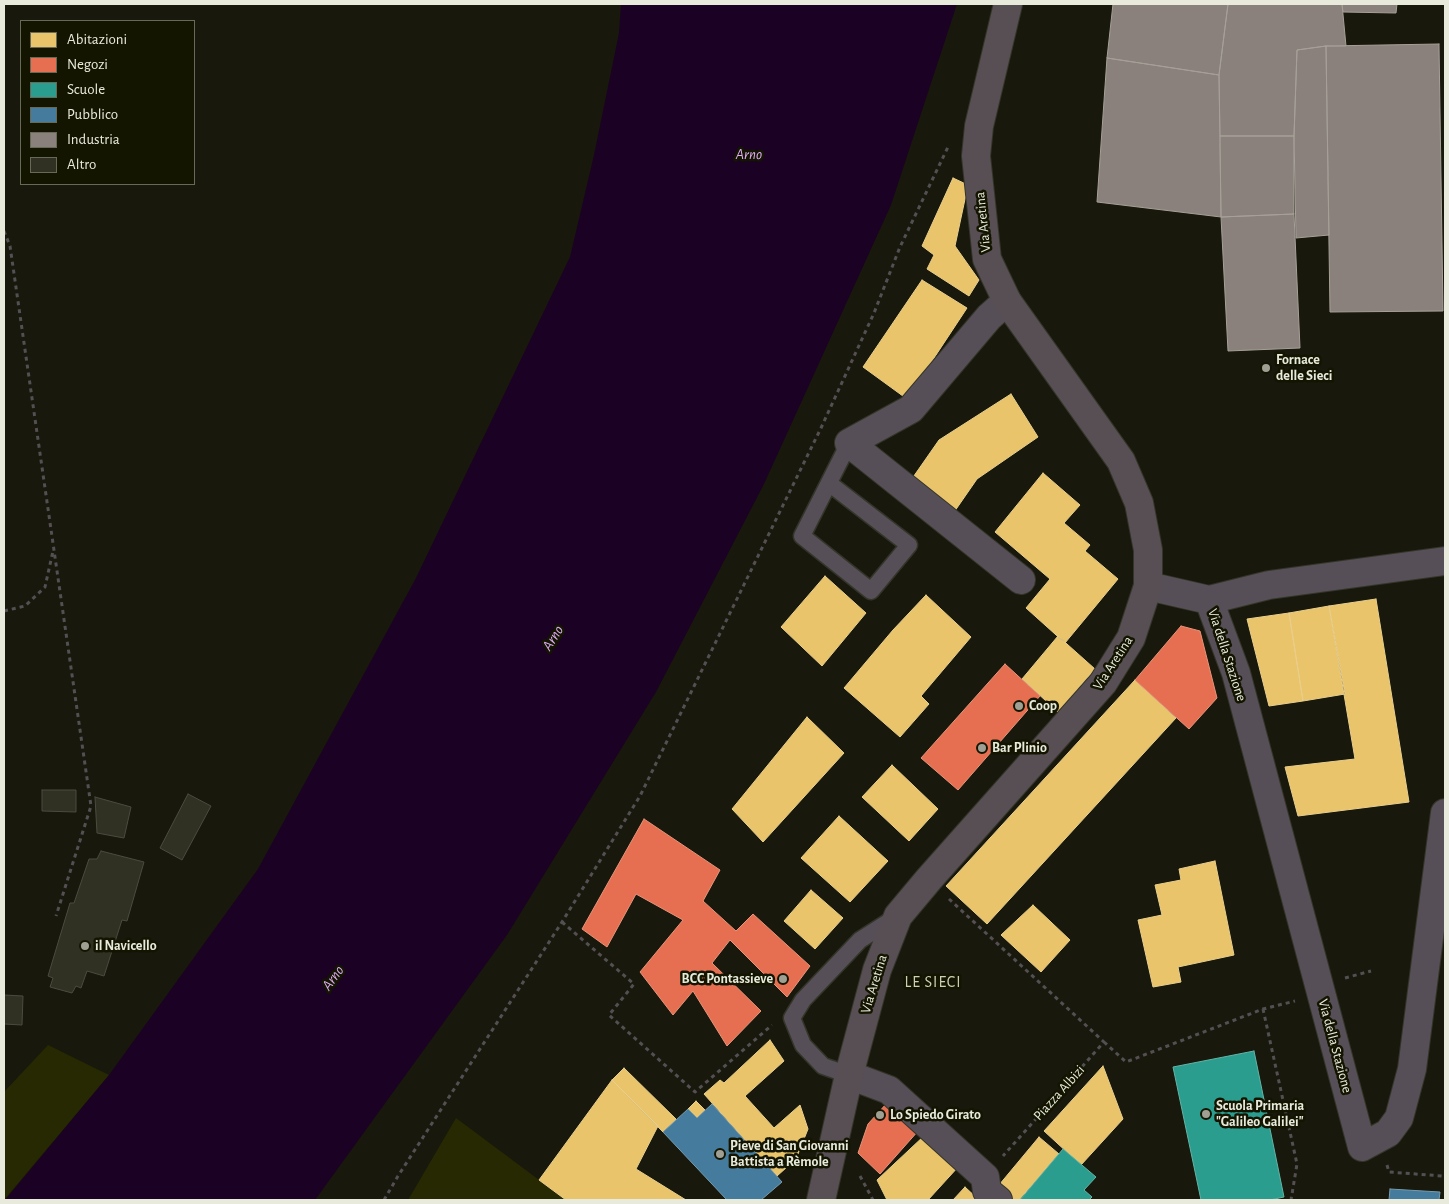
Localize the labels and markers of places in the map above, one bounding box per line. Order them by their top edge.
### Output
place label: Fornace delle Sieci [1276,352,1332,384]
marker: Fornace delle Sieci [1260,362,1272,374]
place label: Coop [1029,698,1057,714]
marker: Coop [1013,700,1025,712]
place label: Bar Plinio [992,740,1047,756]
marker: Bar Plinio [976,742,988,754]
place label: il Navicello [95,938,157,954]
marker: il Navicello [79,940,91,952]
place label: BCC Pontassieve [682,971,773,987]
marker: BCC Pontassieve [777,973,789,985]
place label: Scuola Primaria "Galileo Galilei" [1216,1098,1304,1130]
place label: Lo Spiedo Girato [890,1107,981,1123]
marker: Scuola Primaria "Galileo Galilei" [1200,1108,1212,1120]
marker: Lo Spiedo Girato [874,1109,886,1121]
place label: Pieve di San Giovanni Battista a Rèmole [730,1138,849,1170]
marker: Pieve di San Giovanni Battista a Rèmole [714,1148,726,1160]

